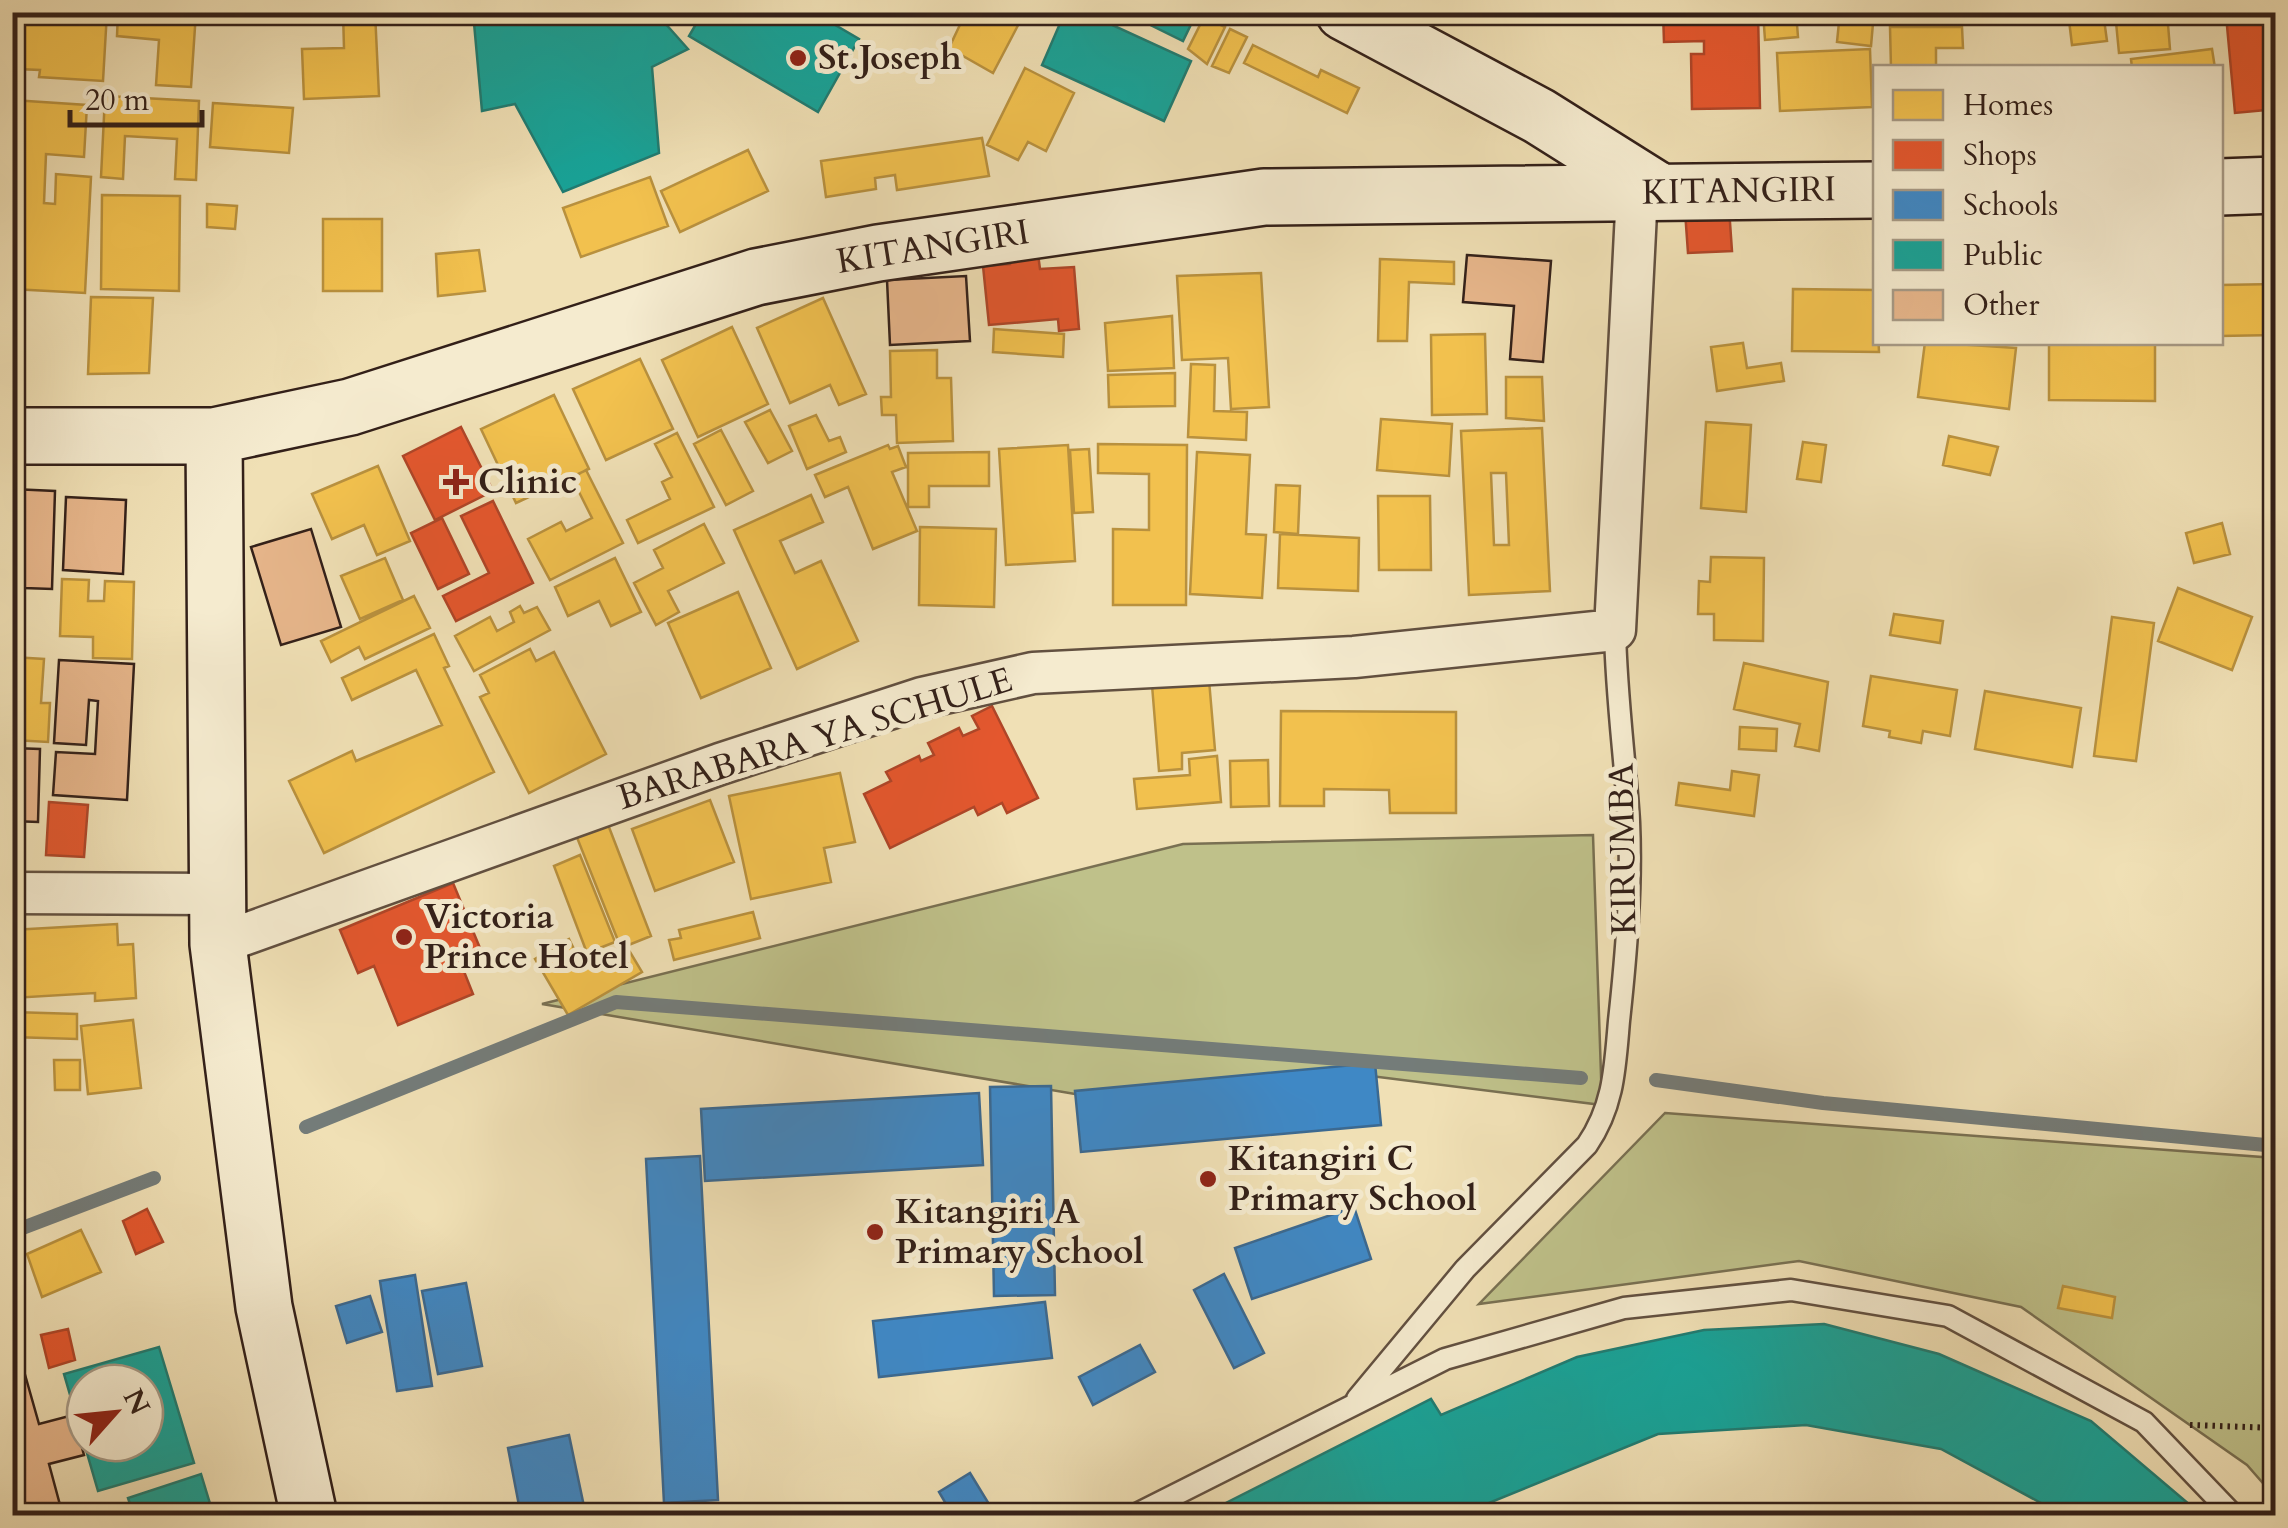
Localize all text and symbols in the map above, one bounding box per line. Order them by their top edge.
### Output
place label: St.Joseph [818,34,962,82]
marker: St.Joseph [787,47,809,69]
scale bar [70,65,202,127]
legend [1873,65,2223,345]
text: 20 m [85,80,150,121]
text: Homes [1963,85,2053,126]
text: Shops [1963,135,2037,176]
street label: KITANGIRI [1641,165,1837,217]
text: Schools [1963,185,2058,226]
street label: KITANGIRI [833,208,1033,286]
text: Public [1963,235,2043,276]
text: Other [1963,285,2039,326]
place label: Clinic [478,458,577,506]
marker: Clinic [443,469,469,495]
street label: BARABARA YA SCHULE [612,656,1018,822]
street label: KIRUMBA [1597,762,1649,936]
place label: Victoria Prince Hotel [424,893,629,981]
marker: Victoria Prince Hotel [393,926,415,948]
place label: Kitangiri C Primary School [1228,1135,1477,1223]
marker: Kitangiri C Primary School [1197,1168,1219,1190]
place label: Kitangiri A Primary School [895,1188,1144,1276]
marker: Kitangiri A Primary School [864,1221,886,1243]
north arrow [65,1363,165,1463]
text: N [114,1383,159,1422]

